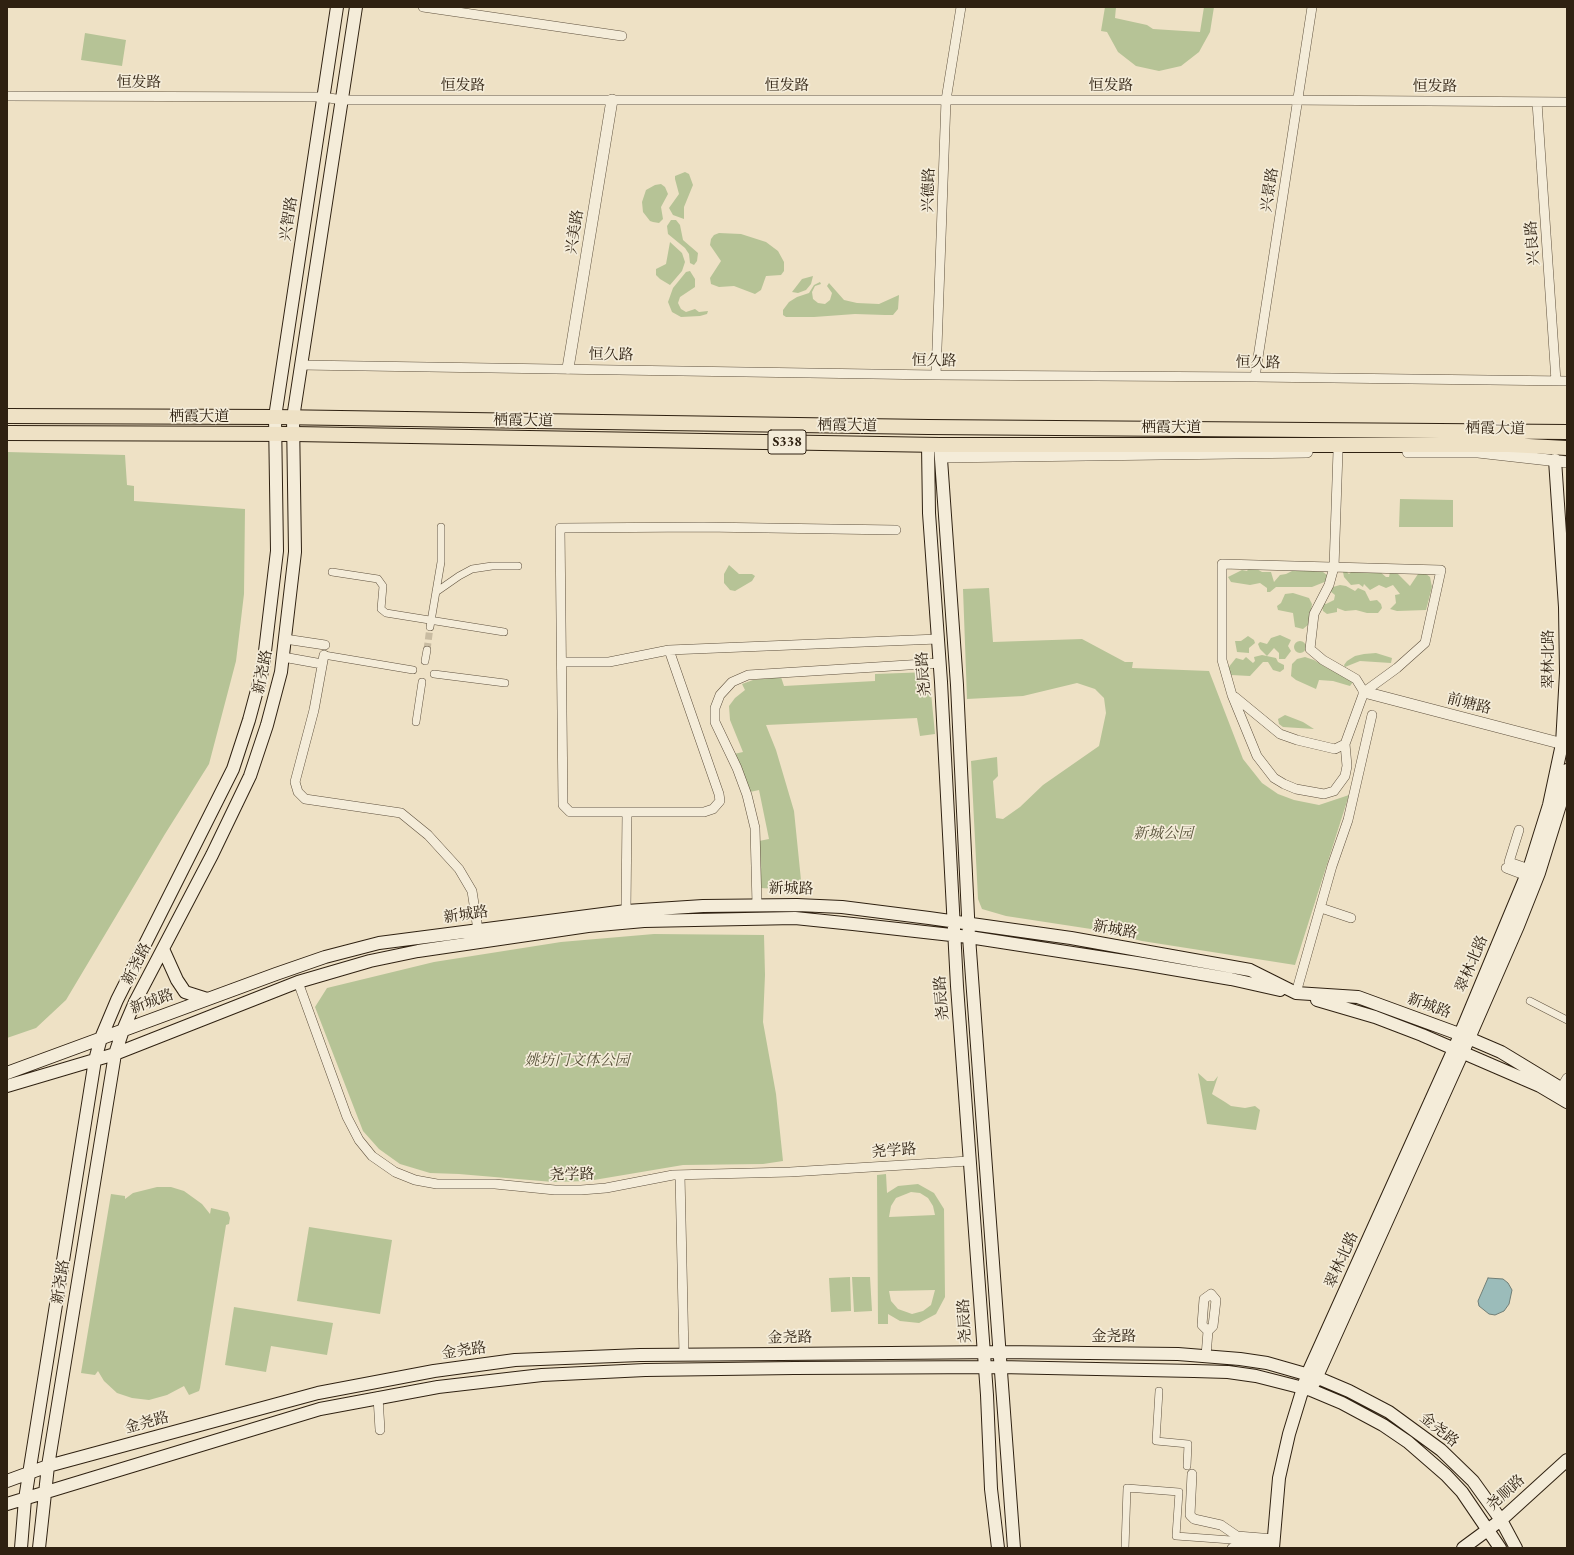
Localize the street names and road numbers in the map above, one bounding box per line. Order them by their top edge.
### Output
street label: 恒发路 [117,74,161,92]
street label: 恒发路 [441,77,485,95]
street label: 恒发路 [765,77,809,95]
street label: 恒发路 [1089,77,1133,95]
street label: 恒发路 [1413,78,1457,96]
street label: 兴景路 [1258,166,1282,214]
street label: 兴德路 [919,167,939,213]
street label: 兴智路 [277,195,301,243]
street label: 兴美路 [563,208,587,256]
street label: 兴良路 [1522,220,1544,266]
street label: 恒久路 [588,346,634,364]
street label: 恒久路 [911,352,957,370]
street label: 恒久路 [1235,354,1281,372]
street label: 栖霞大道 [169,408,229,426]
street label: 栖霞大道 [493,411,553,431]
street label: 栖霞大道 [817,416,877,436]
street label: 栖霞大道 [1141,419,1201,437]
street label: 栖霞大道 [1465,419,1525,439]
road number: S338 [768,430,806,454]
street label: 翠林北路 [1540,629,1558,689]
street label: 新尧路 [250,648,276,696]
street label: 尧辰路 [913,651,935,697]
street label: 前塘路 [1445,690,1493,718]
street label: 新城路 [768,880,814,898]
street label: 新城路 [442,903,490,927]
street label: 新城路 [1091,917,1139,943]
street label: 翠林北路 [1452,933,1492,995]
street label: 新尧路 [118,940,156,988]
street label: 尧辰路 [931,975,953,1021]
street label: 新城路 [128,986,176,1018]
street label: 新城路 [1405,990,1453,1022]
street label: 尧学路 [871,1140,917,1162]
street label: 尧学路 [549,1166,595,1184]
street label: 翠林北路 [1322,1229,1362,1291]
street label: 新尧路 [49,1258,73,1306]
street label: 尧辰路 [955,1298,975,1344]
street label: 金尧路 [1092,1328,1136,1346]
street label: 金尧路 [767,1329,813,1347]
street label: 金尧路 [440,1339,488,1363]
street label: 金尧路 [123,1408,171,1438]
street label: 金尧路 [1416,1409,1462,1451]
street label: 尧顺路 [1483,1471,1529,1515]

